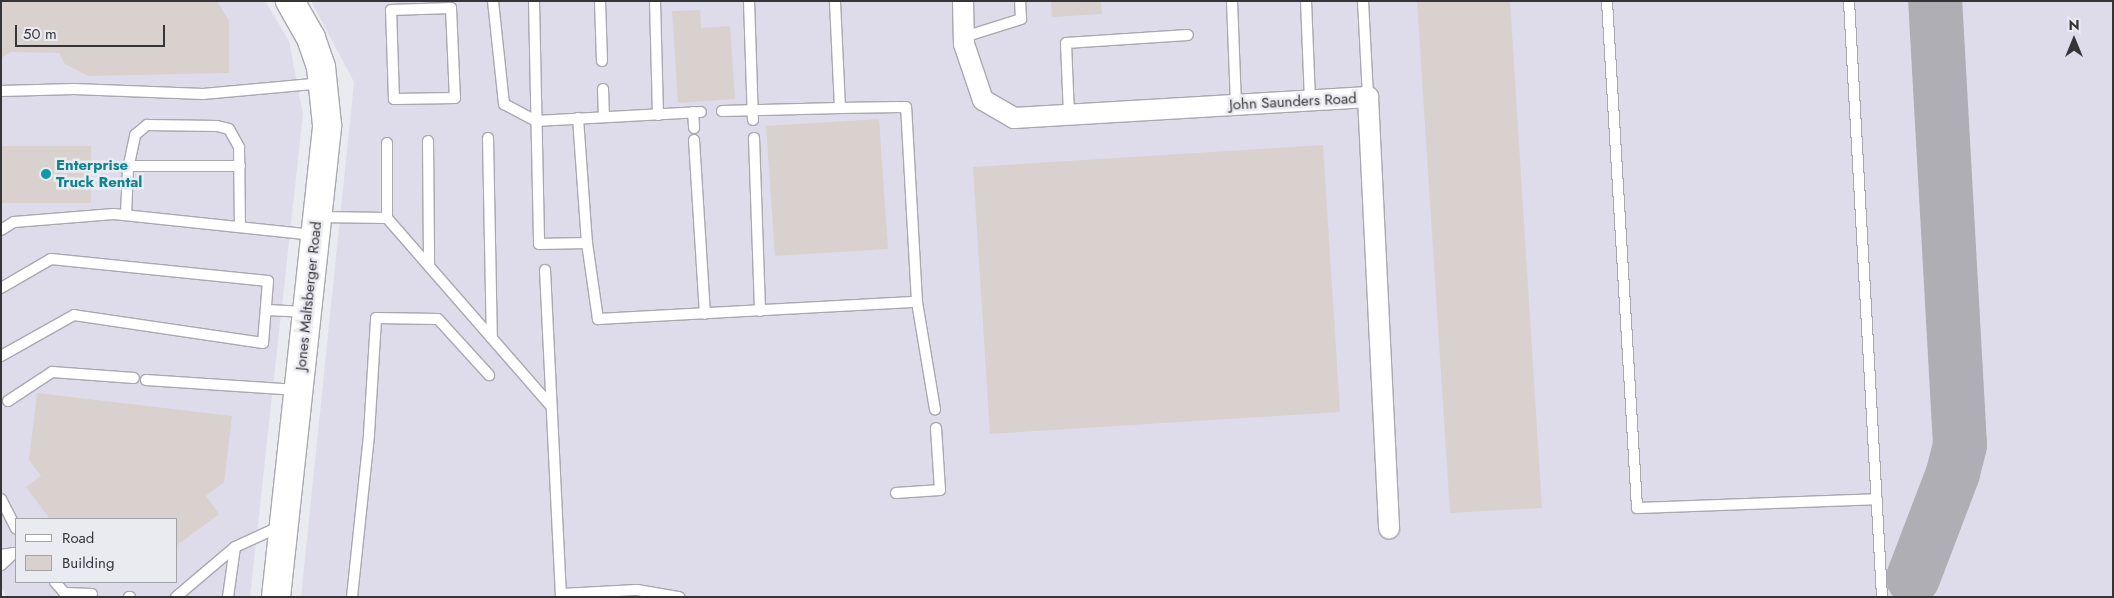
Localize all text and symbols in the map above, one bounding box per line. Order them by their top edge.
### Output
scale bar [18,15,168,47]
north arrow [2049,15,2099,65]
text: N [2068,15,2080,35]
text: 50 m [23,23,57,45]
street label: John Saunders Road [1229,90,1357,114]
place label: Enterprise Truck Rental [56,156,142,191]
marker: Enterprise Truck Rental [40,168,52,180]
street label: Jones Maltsberger Road [292,221,326,371]
legend [15,518,178,583]
text: Road [62,527,94,549]
text: Building [62,552,114,574]

